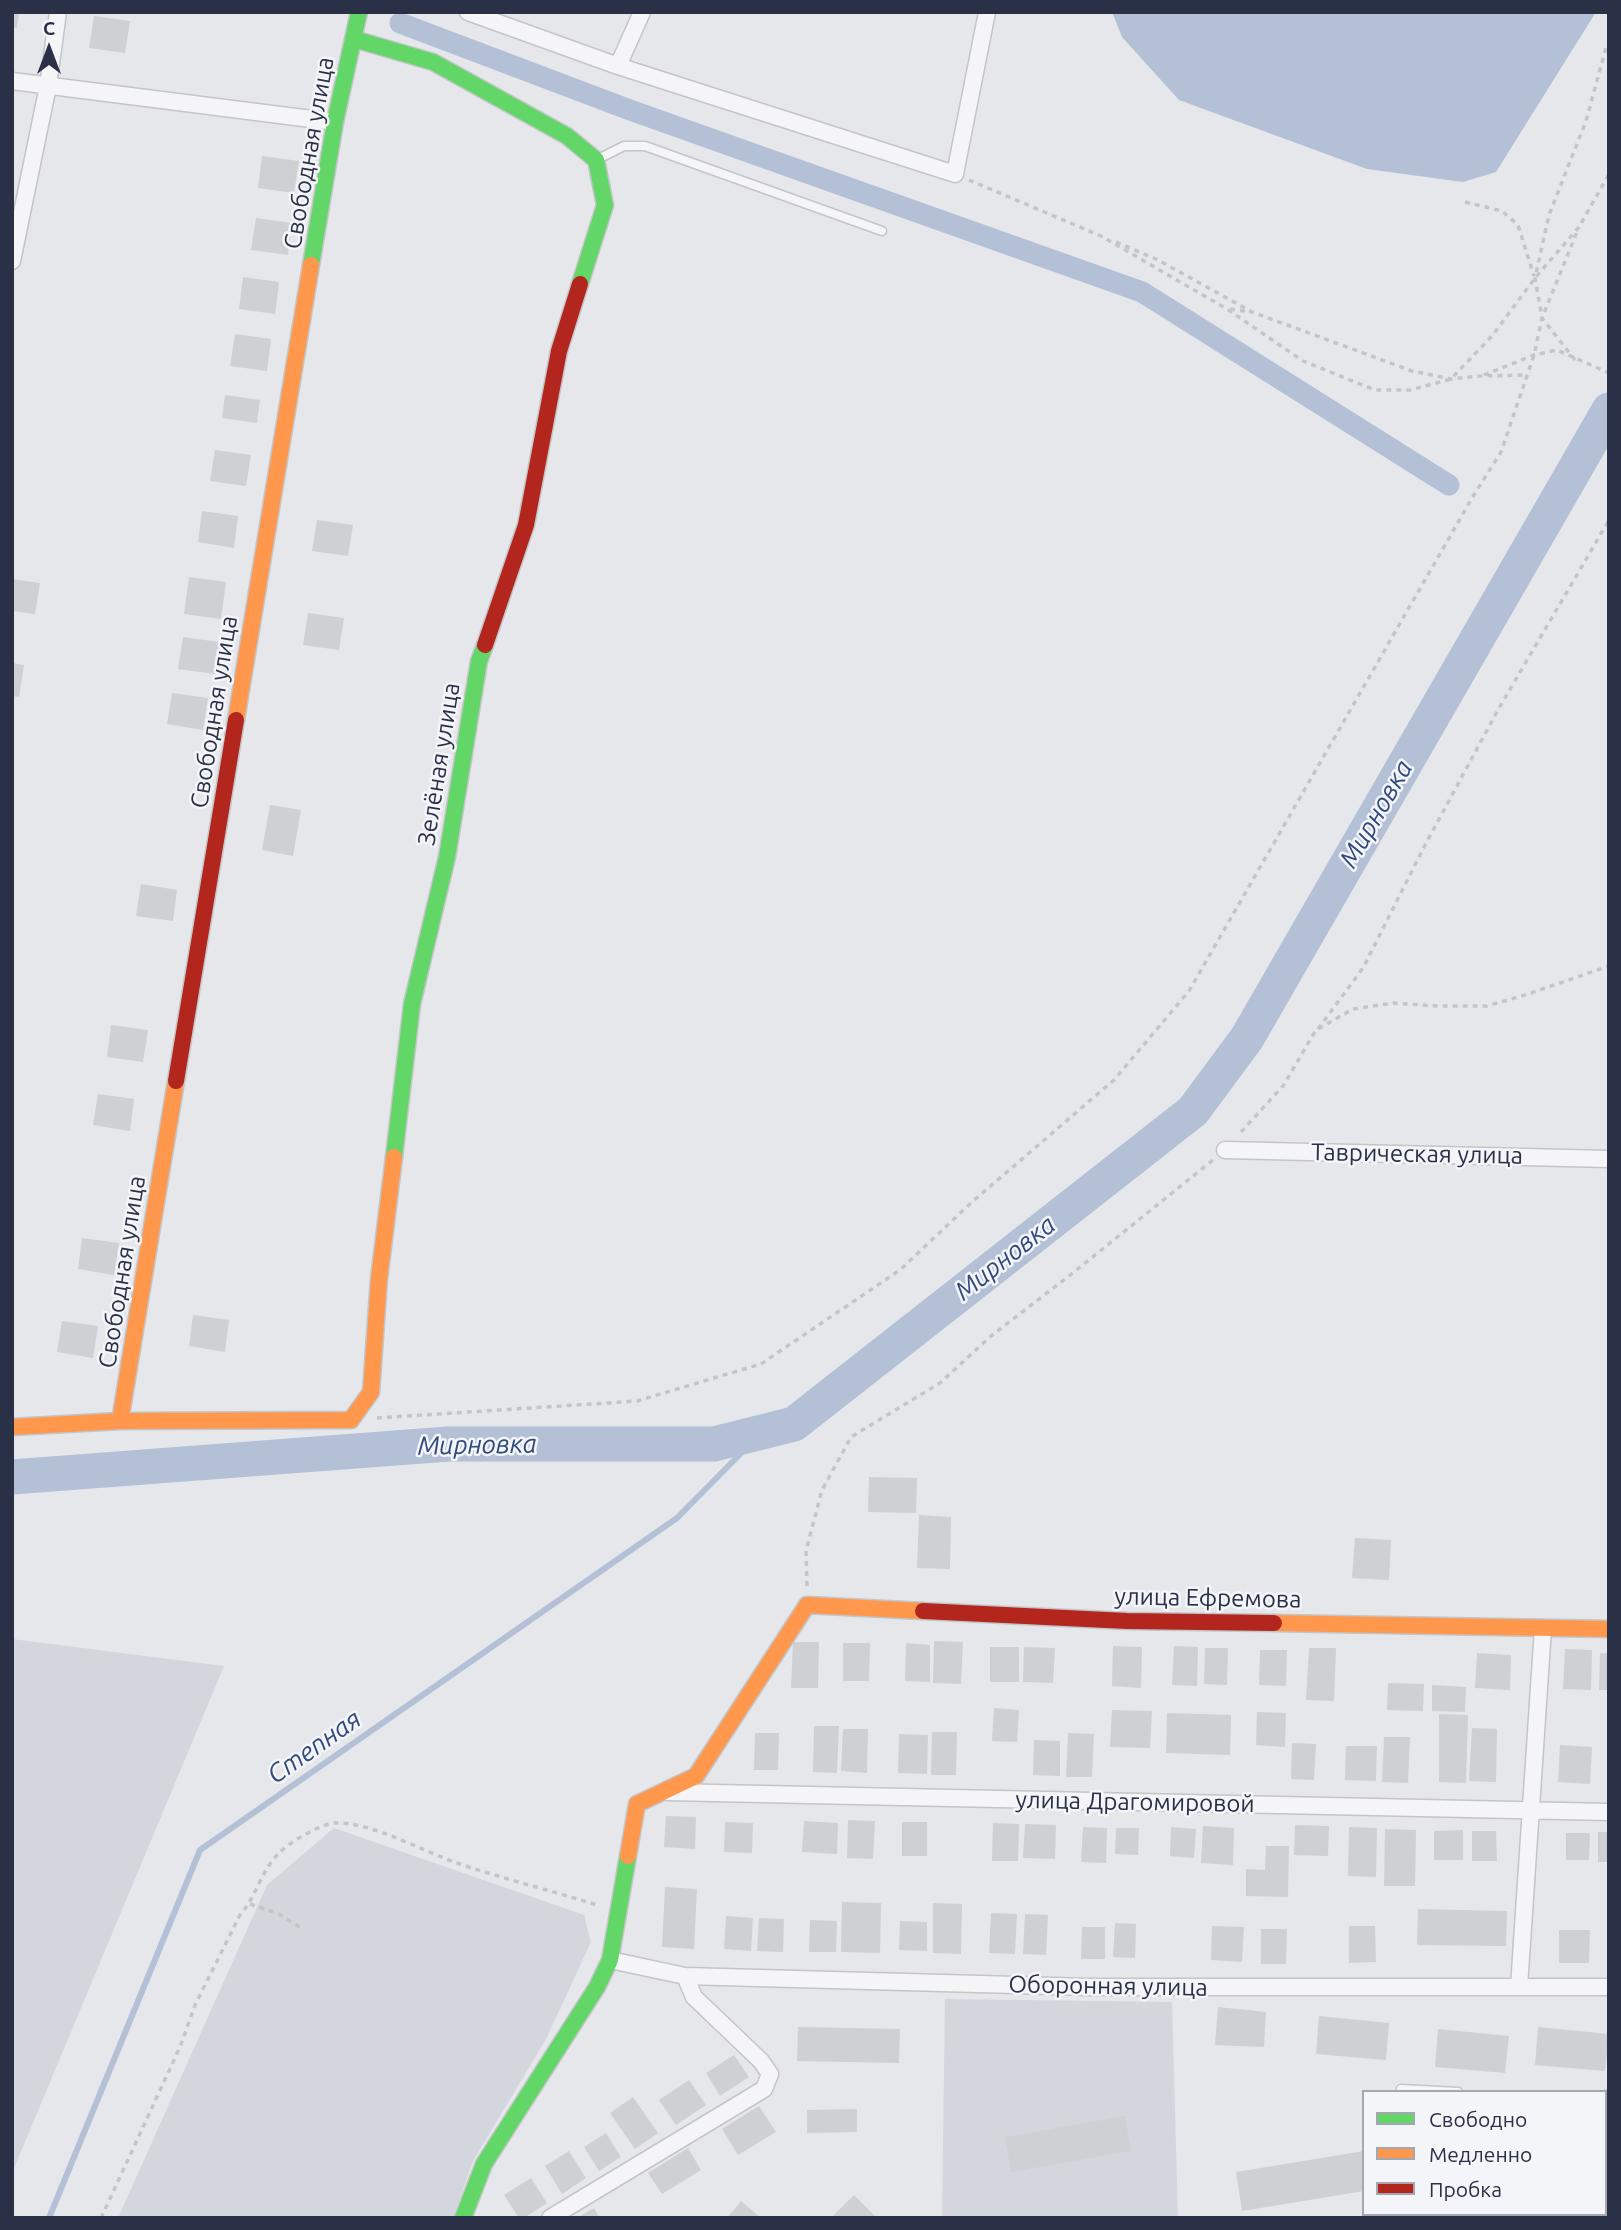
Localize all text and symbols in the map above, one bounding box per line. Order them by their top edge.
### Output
north arrow [14,14,84,84]
text: С [43,17,55,39]
street label: Свободная улица [278,55,340,251]
street label: Свободная улица [185,614,243,810]
street label: Зелёная улица [412,681,466,847]
water label: Мирновка [1333,755,1419,873]
street label: Таврическая улица [1311,1138,1523,1170]
street label: Свободная улица [93,1174,151,1370]
water label: Мирновка [948,1209,1062,1307]
water label: Мирновка [417,1428,537,1462]
street label: улица Ефремова [1114,1582,1302,1614]
water label: Степная [261,1703,367,1791]
street label: улица Драгомировой [1015,1786,1255,1818]
street label: Оборонная улица [1008,1970,1208,2002]
legend [1362,2090,1607,2216]
text: Свободно [1429,2107,1527,2131]
text: Медленно [1429,2142,1532,2166]
text: Пробка [1429,2177,1502,2201]

